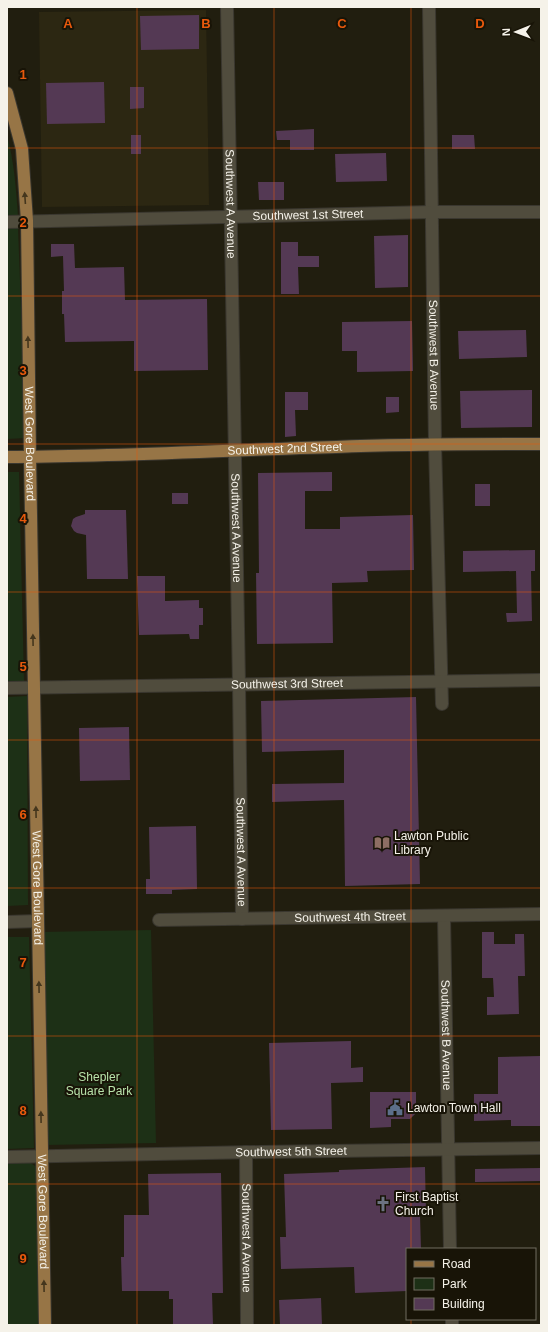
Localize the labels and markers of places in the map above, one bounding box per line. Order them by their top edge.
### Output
place label: Lawton Public Library [394,829,469,857]
library icon: Lawton Public Library [373,834,391,852]
public building icon: Lawton Town Hall [386,1099,404,1117]
place label: Lawton Town Hall [407,1101,501,1115]
place label: First Baptist Church [395,1190,459,1218]
church icon: First Baptist Church [374,1195,392,1213]

